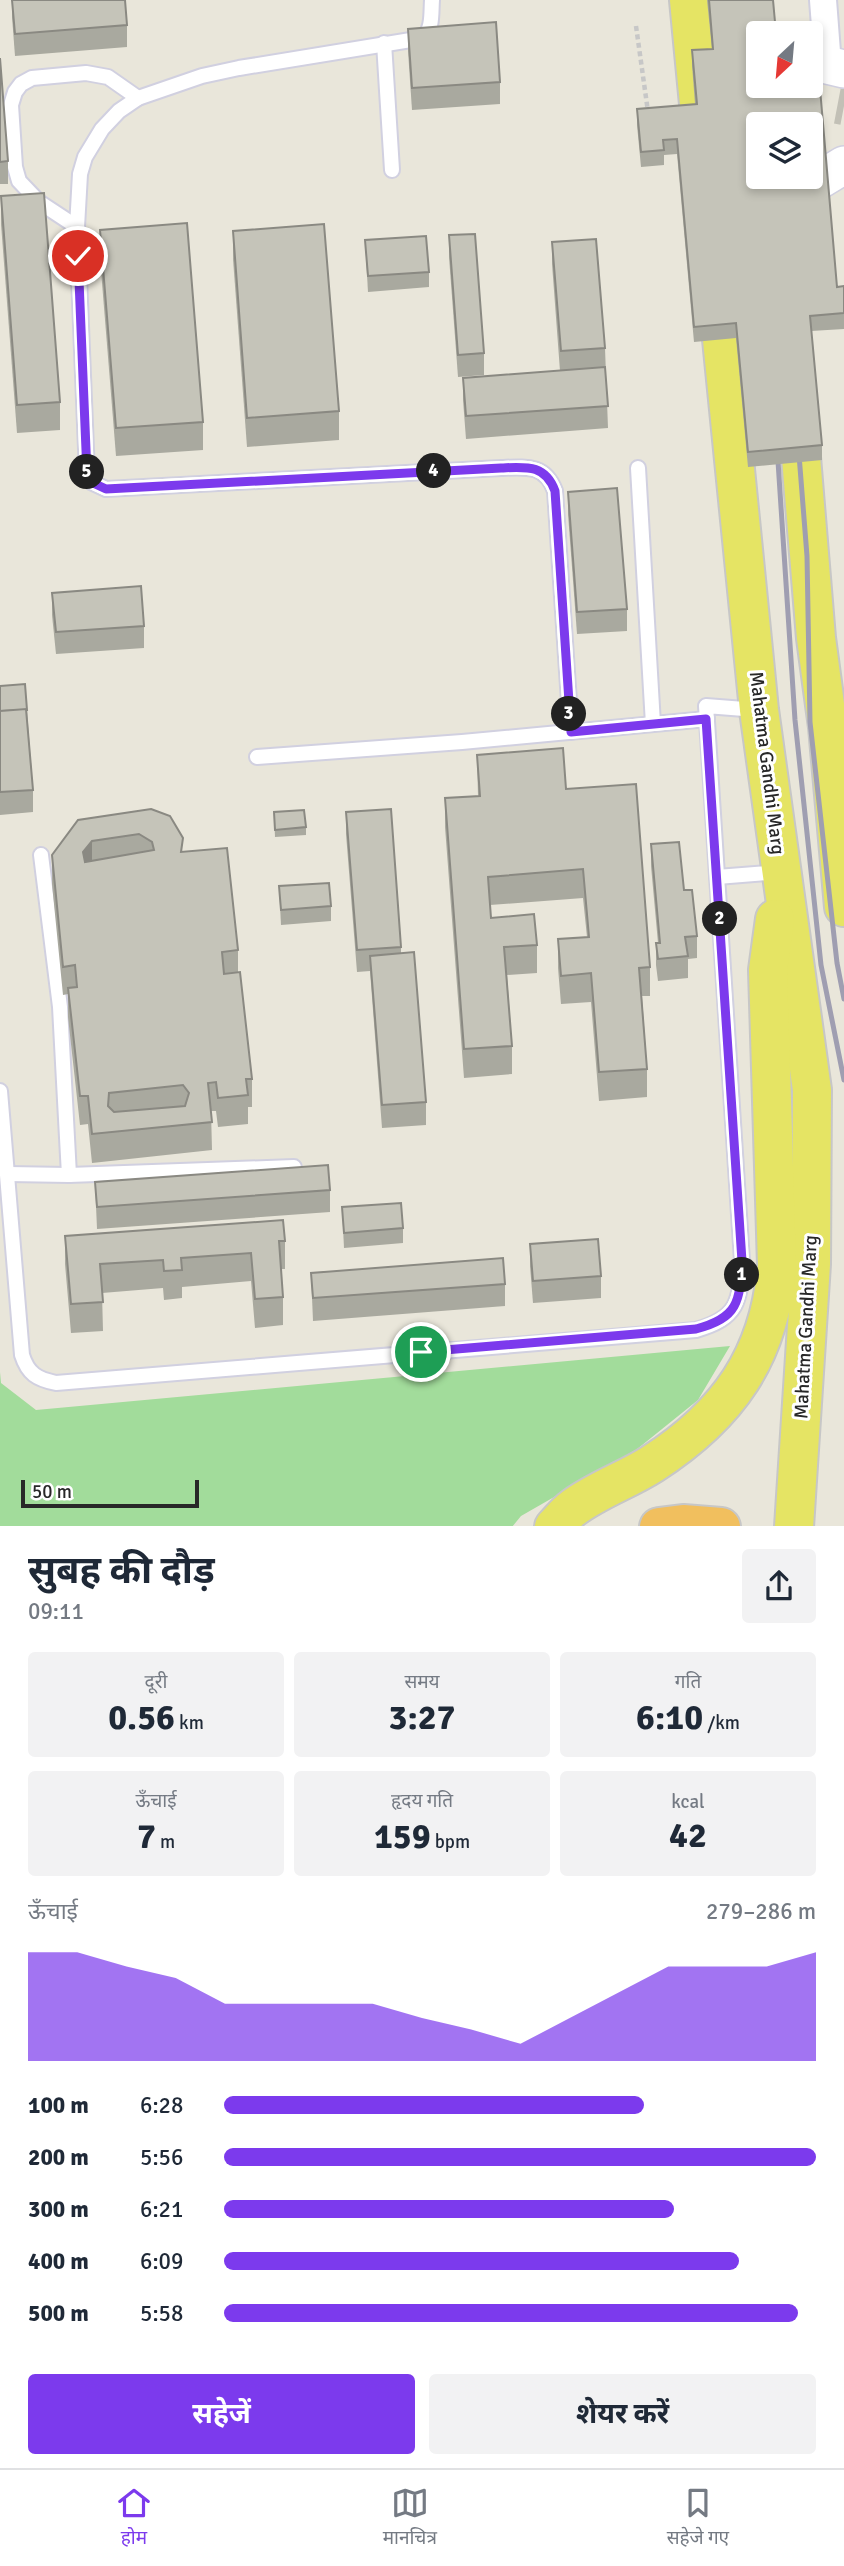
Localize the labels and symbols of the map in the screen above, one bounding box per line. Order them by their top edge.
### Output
north arrow [746,21,822,98]
pin [48,226,108,286]
pin: 5 [70,454,104,490]
pin: 4 [416,454,452,489]
street label: Mahatma Gandhi Marg [744,670,790,856]
pin: 3 [552,696,586,732]
pin: 2 [702,902,738,936]
street label: Mahatma Gandhi Marg [789,1234,823,1420]
pin: 1 [724,1258,760,1292]
pin [391,1322,451,1382]
scale bar [21,1478,200,1509]

